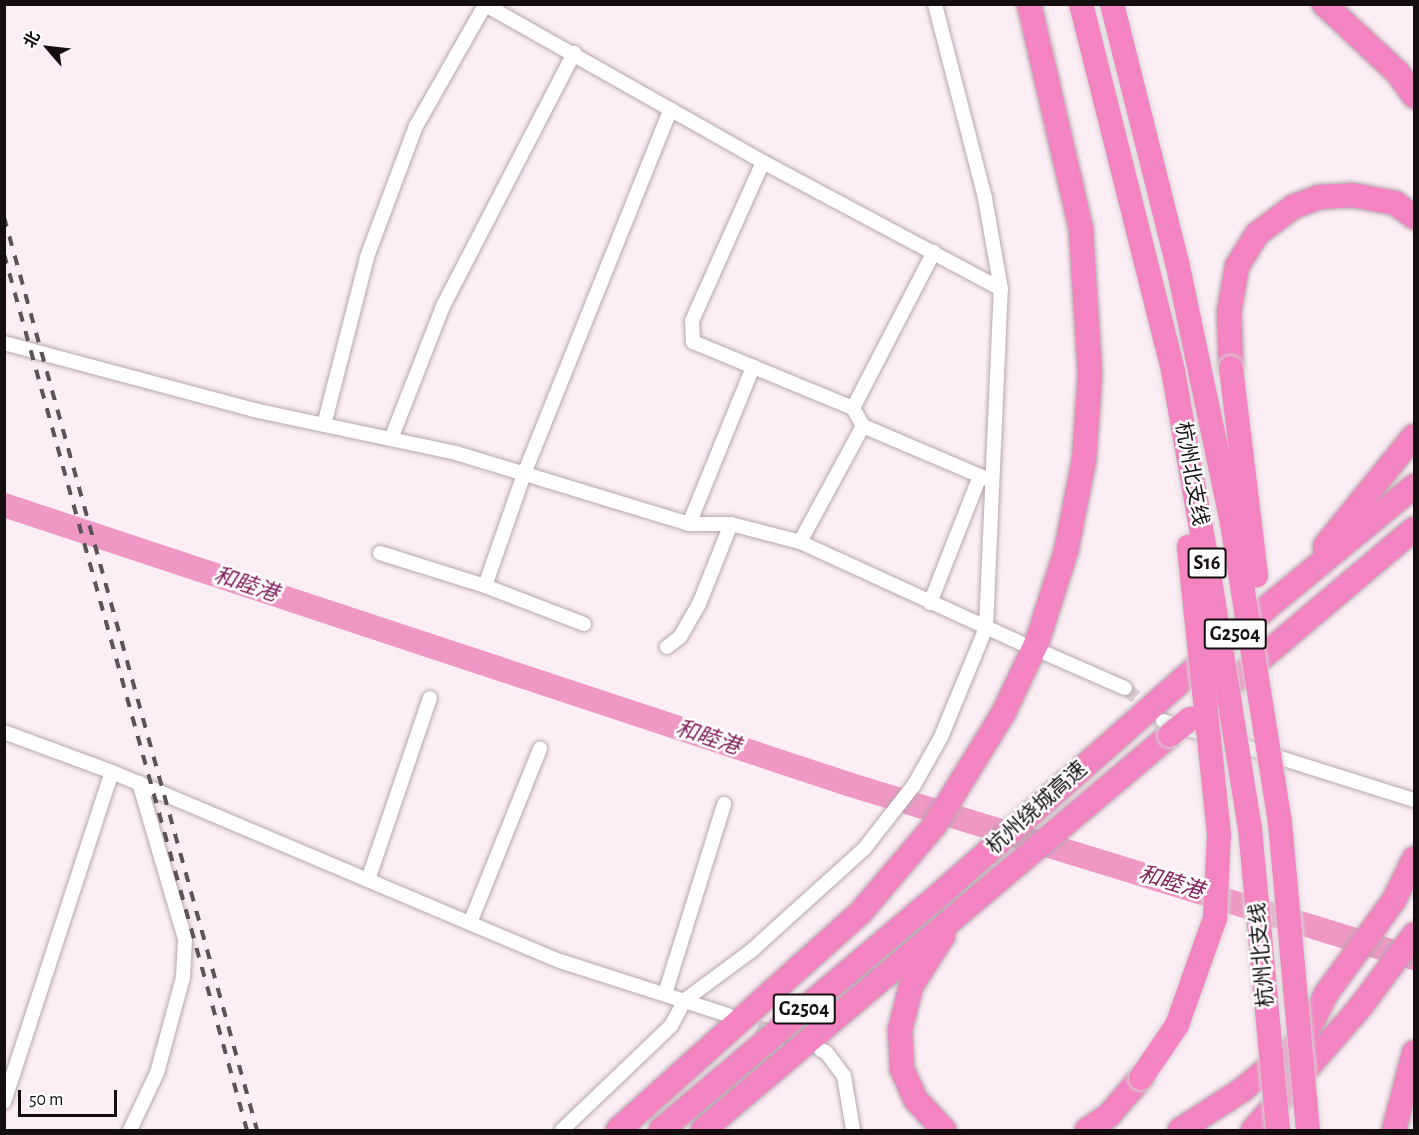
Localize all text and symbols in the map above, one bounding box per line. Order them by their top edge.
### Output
north arrow [18,18,78,78]
text: 北 [21,29,43,50]
street label: 杭州北支线 [1169,420,1213,528]
road number: S16 [1188,546,1226,580]
water label: 和睦港 [211,562,281,608]
road number: G2504 [1204,617,1266,651]
water label: 和睦港 [673,715,743,761]
street label: 杭州绕城高速 [982,756,1092,860]
water label: 和睦港 [1136,861,1206,905]
street label: 杭州北支线 [1245,902,1279,1008]
road number: G2504 [772,992,836,1026]
scale bar [21,1078,120,1116]
text: 50 m [29,1091,63,1109]

